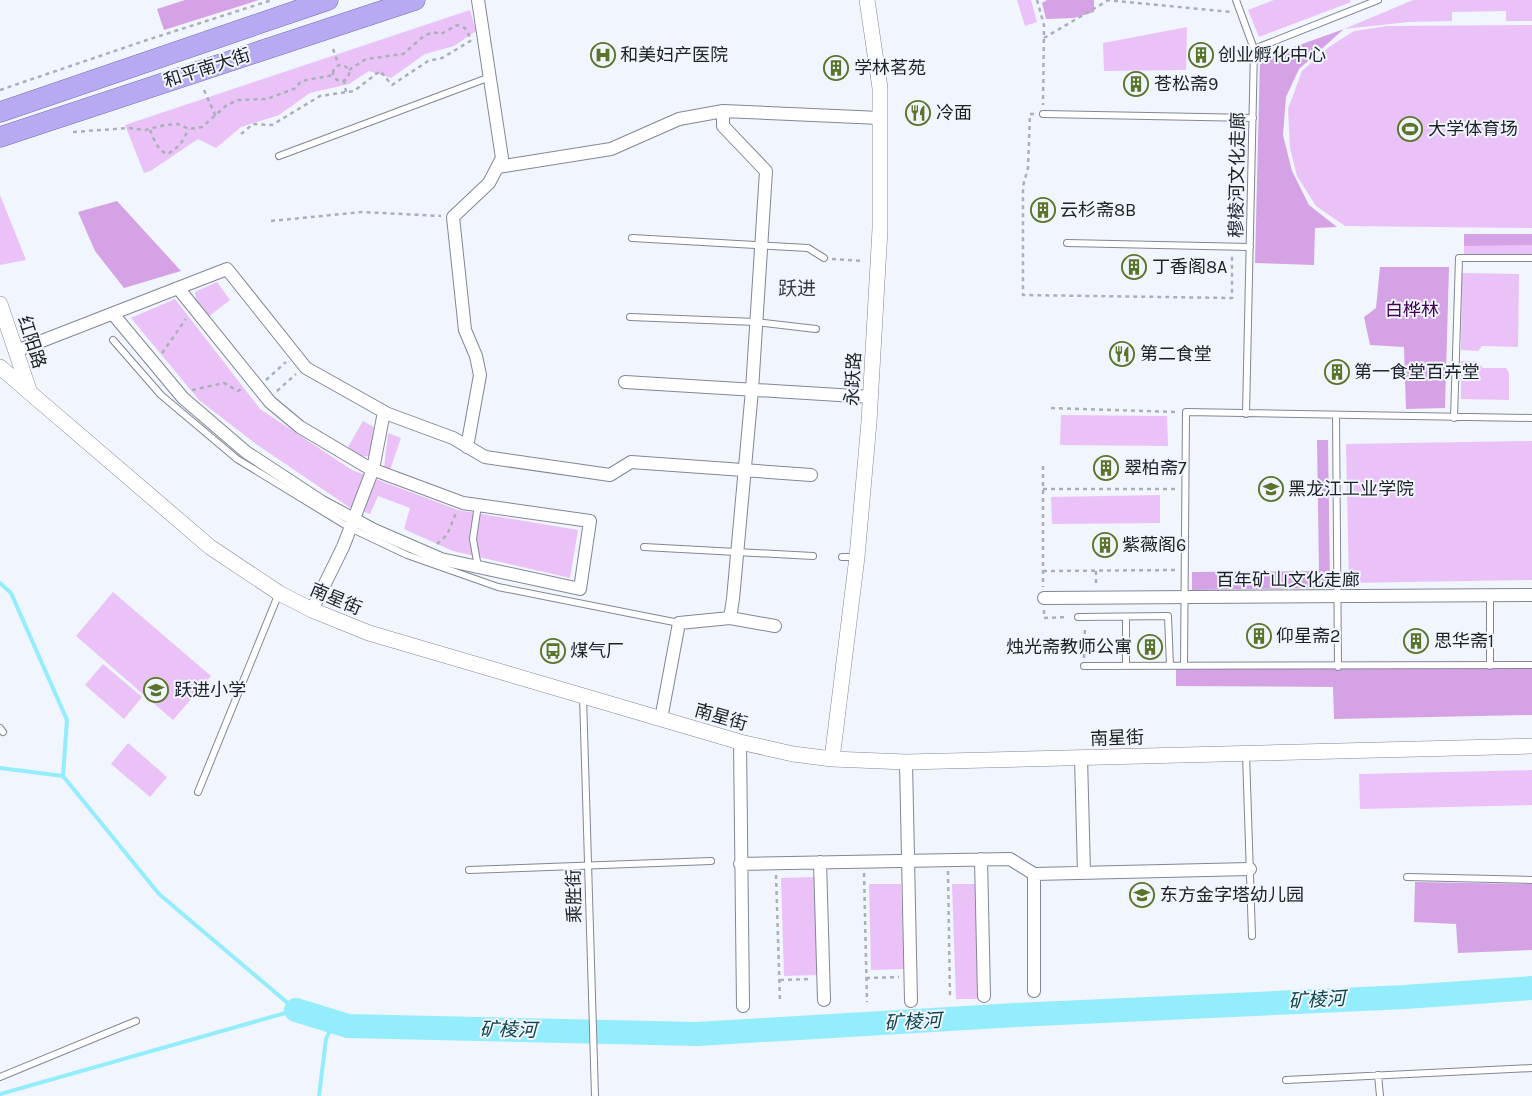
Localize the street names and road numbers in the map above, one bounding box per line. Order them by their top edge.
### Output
street label: 和平南大街 [161,44,253,92]
street label: 穆棱河文化走廊 [1225,112,1249,238]
street label: 红阳路 [13,313,51,371]
street label: 永跃路 [841,351,865,407]
street label: 百年矿山文化走廊 [1216,569,1360,591]
street label: 南星街 [307,578,365,620]
street label: 南星街 [692,699,750,735]
street label: 南星街 [1090,726,1144,750]
street label: 乘胜街 [563,869,585,923]

